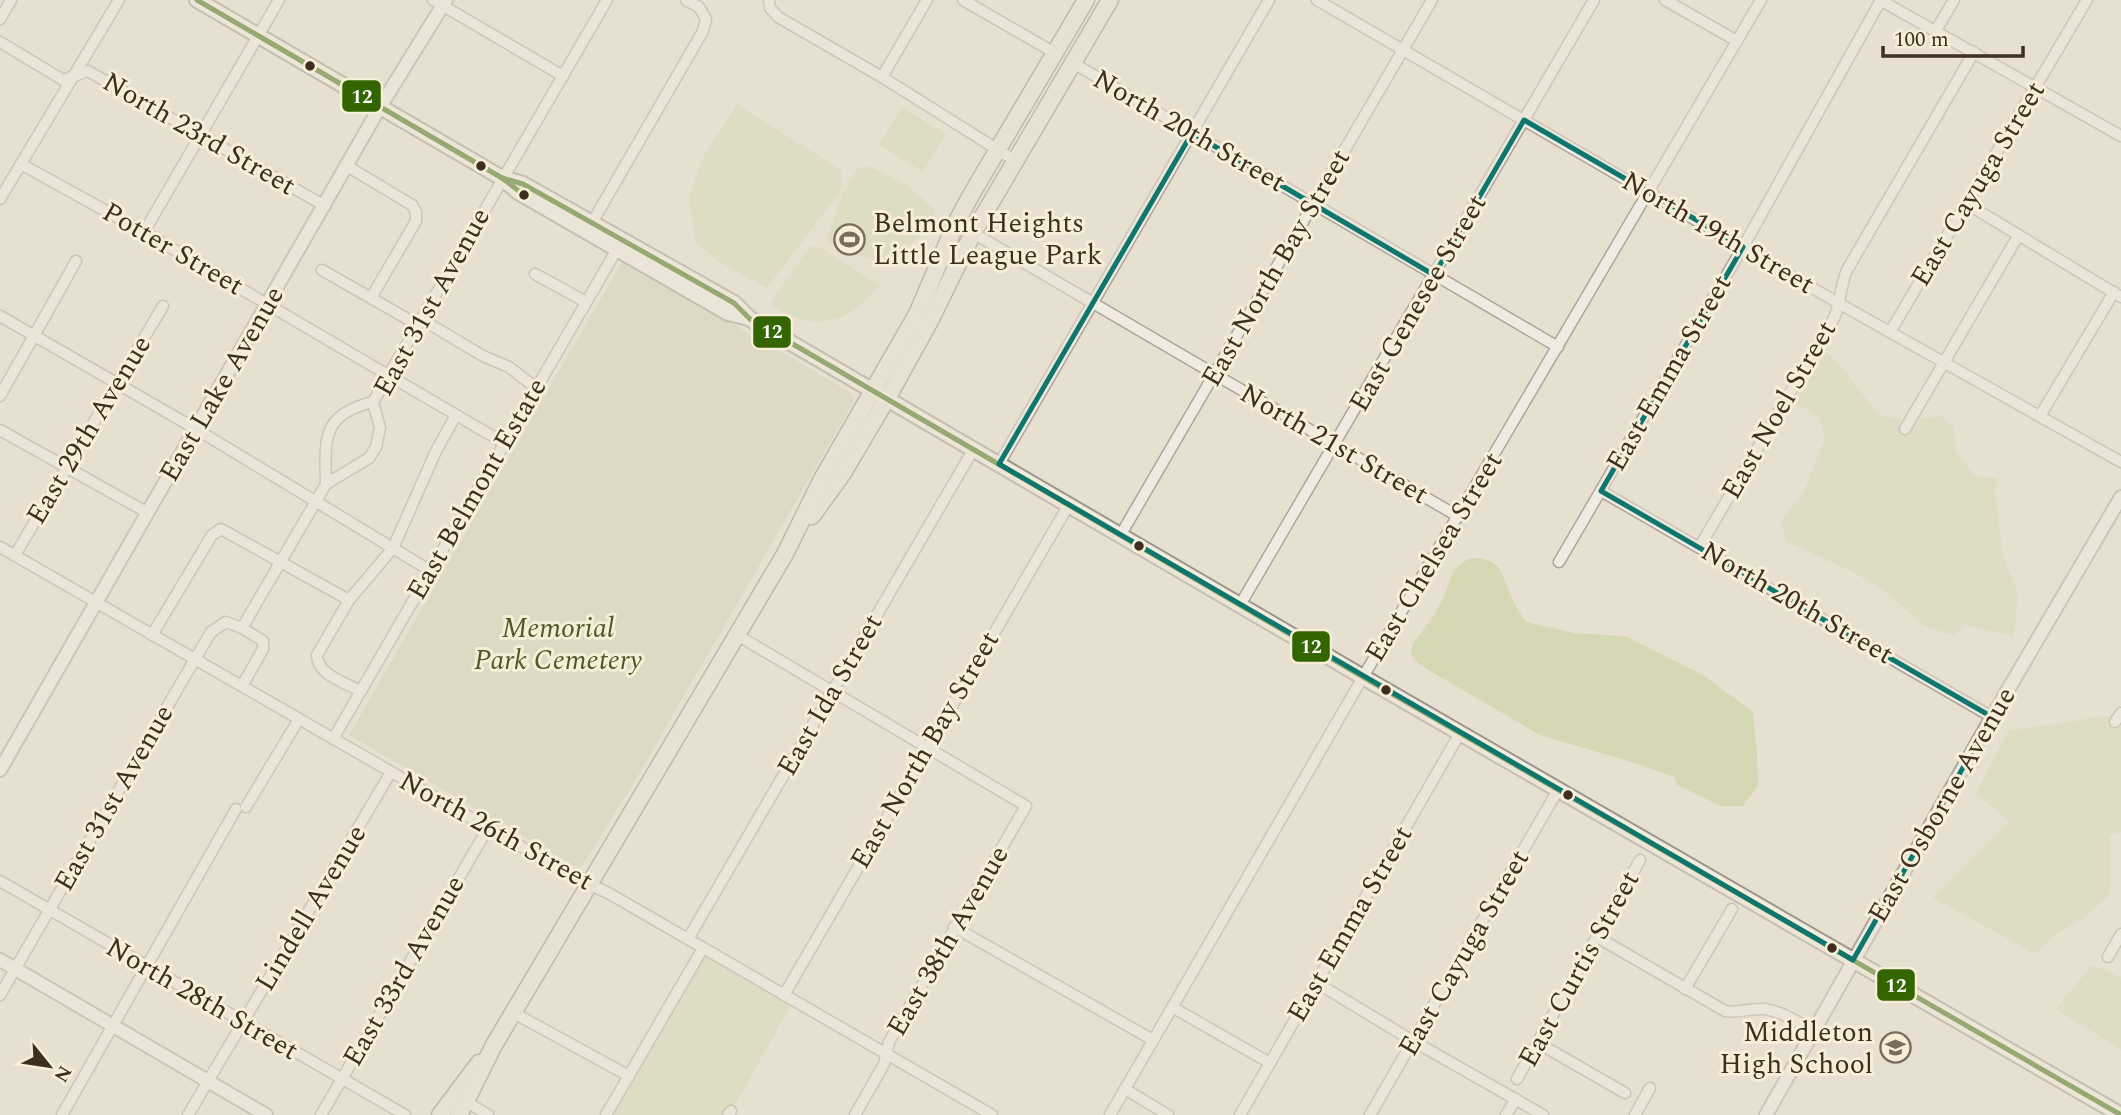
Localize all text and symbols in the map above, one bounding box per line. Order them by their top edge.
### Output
scale bar [1883,14,2023,58]
text: 100 m [1894,24,1949,56]
street label: North 20th Street [1085,58,1294,204]
unlabelled marker [303,59,317,73]
street label: North 23rd Street [94,61,304,207]
street label: East Cayuga Street [1900,73,2056,295]
line badge: 12 [341,79,382,113]
text: 12 [351,83,373,112]
street label: East North Bay Street [1190,141,1362,395]
unlabelled marker [474,159,488,173]
street label: North 19th Street [1614,160,1823,306]
street label: East Genesee Street [1338,186,1498,420]
unlabelled marker [517,188,531,202]
street label: Potter Street [94,191,252,307]
street label: East 31st Avenue [362,200,502,404]
place label: Belmont Heights Little League Park [873,202,1102,277]
sports icon: Belmont Heights Little League Park [833,222,867,256]
street label: East Emma Street [1595,266,1743,479]
street label: East Lake Avenue [148,278,296,490]
street label: East Noel Street [1710,312,1848,508]
line badge: 12 [752,315,792,349]
text: 12 [761,318,783,347]
street label: East 29th Avenue [15,327,163,533]
street label: East Belmont Estate [396,370,558,608]
street label: North 21st Street [1231,372,1437,516]
street label: East Chelsea Street [1354,443,1514,671]
street label: North 20th Street [1693,530,1902,676]
unlabelled marker [1132,539,1146,553]
street label: East Ida Street [766,606,894,784]
park label: Memorial Park Cemetery [474,607,643,682]
street label: East North Bay Street [839,623,1011,877]
line badge: 12 [1291,630,1331,663]
text: 12 [1300,633,1322,662]
street label: East Osborne Avenue [1857,679,2027,931]
unlabelled marker [1379,683,1393,697]
street label: East 31st Avenue [43,696,185,900]
street label: North 26th Street [391,760,601,902]
unlabelled marker [1561,788,1575,802]
street label: Lindell Avenue [244,816,378,1000]
street label: East Emma Street [1276,817,1424,1030]
street label: East 38th Avenue [876,837,1020,1045]
street label: East Cayuga Street [1387,841,1541,1065]
street label: East Curtis Street [1507,863,1651,1075]
street label: East 33rd Avenue [332,867,476,1075]
street label: North 28th Street [98,926,307,1072]
unlabelled marker [1825,941,1839,955]
line badge: 12 [1876,968,1916,1002]
text: 12 [1885,972,1907,1001]
place label: Middleton High School [1720,1011,1873,1086]
north arrow [14,1031,84,1101]
school or university icon: Middleton High School [1879,1031,1913,1065]
text: N [46,1060,79,1088]

